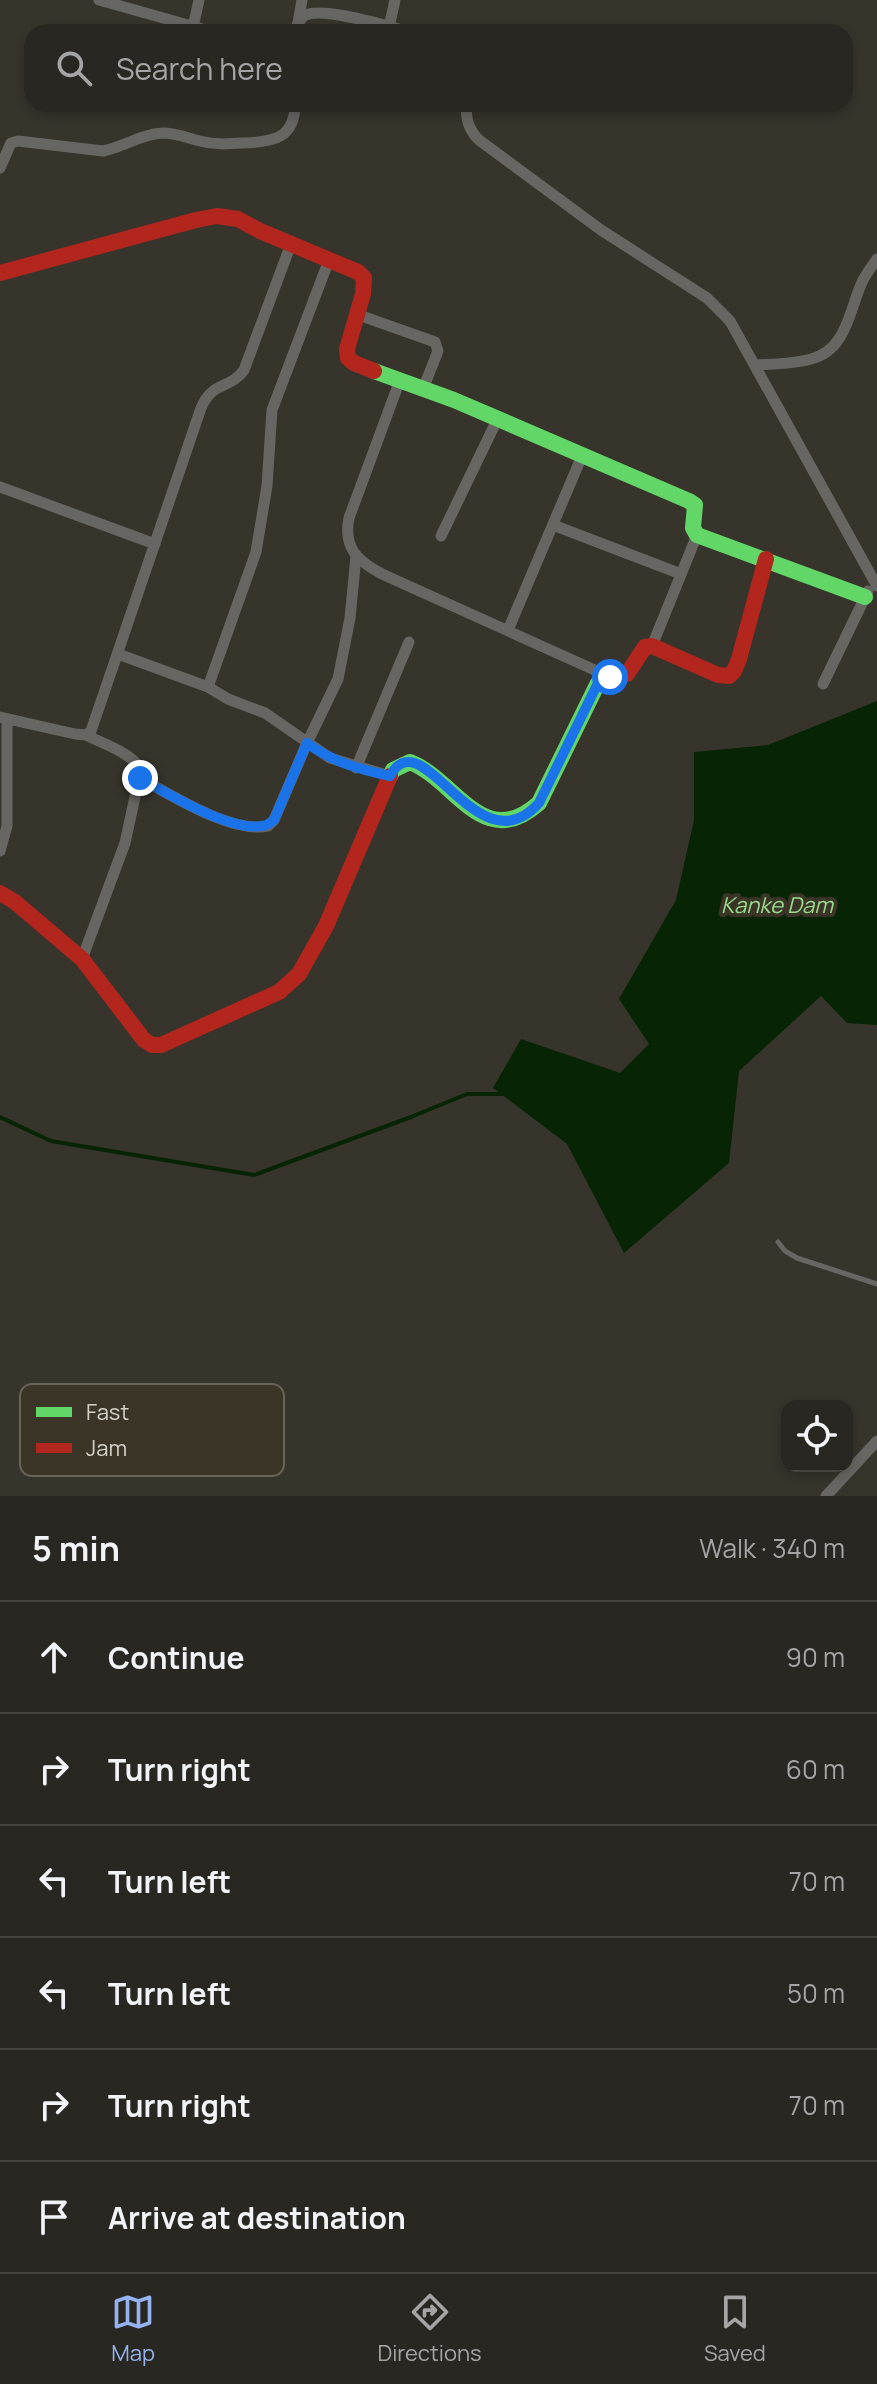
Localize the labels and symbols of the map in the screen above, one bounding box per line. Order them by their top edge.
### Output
route start [592,659,628,695]
route end [122,760,158,796]
water label: Kanke Dam [721,890,834,920]
legend [20,1384,284,1476]
text: Fast [86,1397,129,1427]
text: Jam [86,1433,127,1463]

